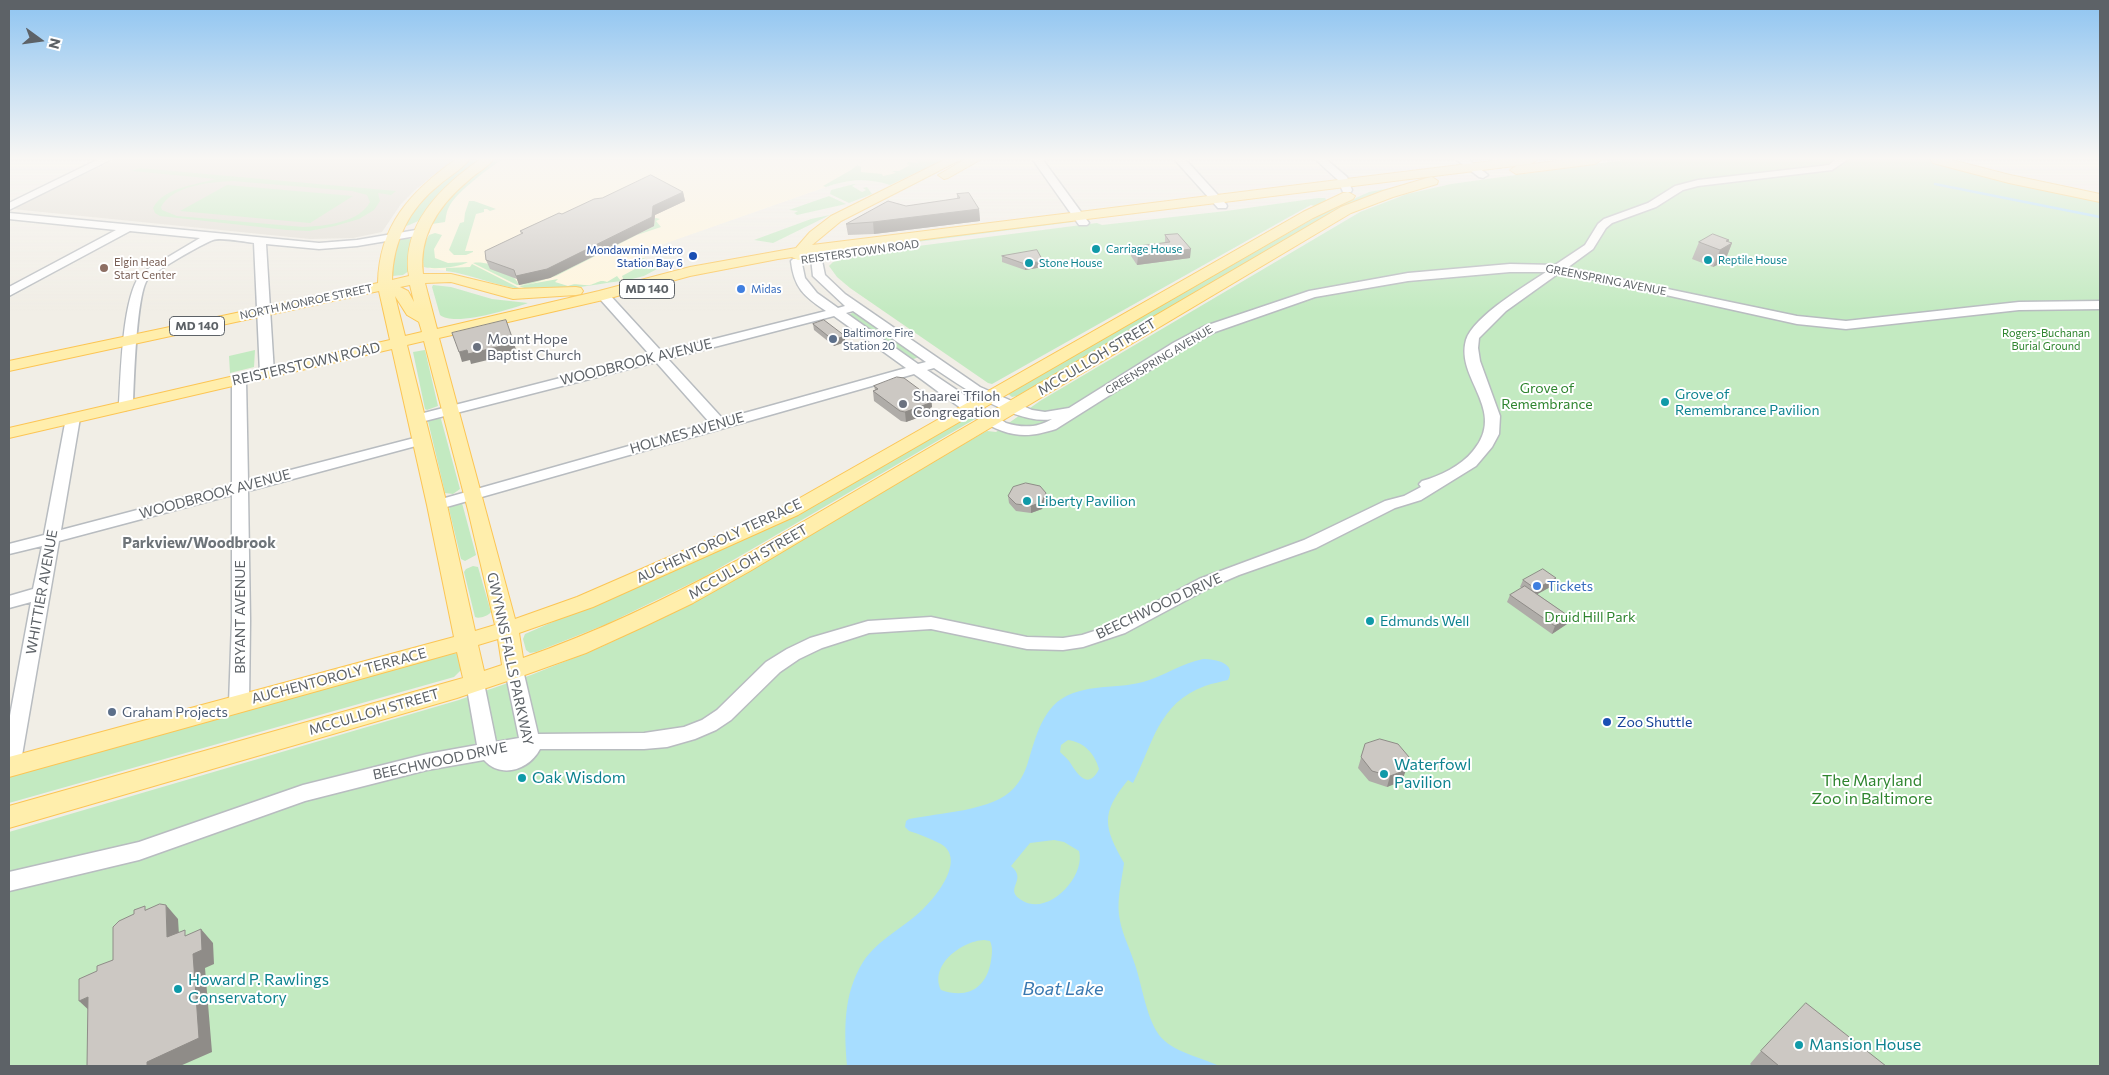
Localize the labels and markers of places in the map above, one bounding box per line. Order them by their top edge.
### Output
place label: Carriage House [1106,242,1182,256]
place label: Mondawmin Metro Station Bay 6 [586,243,683,269]
marker: Carriage House [1090,243,1102,255]
marker: Mondawmin Metro Station Bay 6 [687,250,699,262]
place label: Reptile House [1718,253,1787,267]
marker: Reptile House [1702,254,1714,266]
place label: Elgin Head Start Center [114,255,176,281]
place label: Stone House [1039,256,1102,270]
marker: Stone House [1023,257,1035,269]
marker: Elgin Head Start Center [98,262,110,274]
place label: Midas [751,282,781,296]
marker: Midas [735,283,747,295]
place label: Baltimore Fire Station 20 [843,326,913,352]
place label: Mount Hope Baptist Church [487,331,581,364]
marker: Baltimore Fire Station 20 [827,333,839,345]
marker: Mount Hope Baptist Church [471,341,483,353]
place label: Grove of Remembrance Pavilion [1675,386,1819,418]
place label: Shaarei Tfiloh Congregation [913,388,1000,421]
marker: Grove of Remembrance Pavilion [1659,396,1671,408]
marker: Shaarei Tfiloh Congregation [897,398,909,410]
place label: Liberty Pavilion [1037,493,1136,509]
marker: Liberty Pavilion [1021,495,1033,507]
place label: Tickets [1547,578,1593,594]
marker: Tickets [1531,580,1543,592]
place label: Edmunds Well [1380,613,1469,629]
marker: Edmunds Well [1364,615,1376,627]
place label: Graham Projects [122,704,228,720]
marker: Graham Projects [106,706,118,718]
place label: Zoo Shuttle [1617,714,1692,730]
marker: Zoo Shuttle [1601,716,1613,728]
place label: Waterfowl Pavilion [1394,755,1471,793]
place label: Oak Wisdom [532,768,626,788]
marker: Waterfowl Pavilion [1378,768,1390,780]
marker: Oak Wisdom [516,772,528,784]
place label: Howard P. Rawlings Conservatory [188,970,329,1008]
marker: Howard P. Rawlings Conservatory [172,983,184,995]
place label: Mansion House [1809,1035,1921,1055]
marker: Mansion House [1793,1039,1805,1051]

